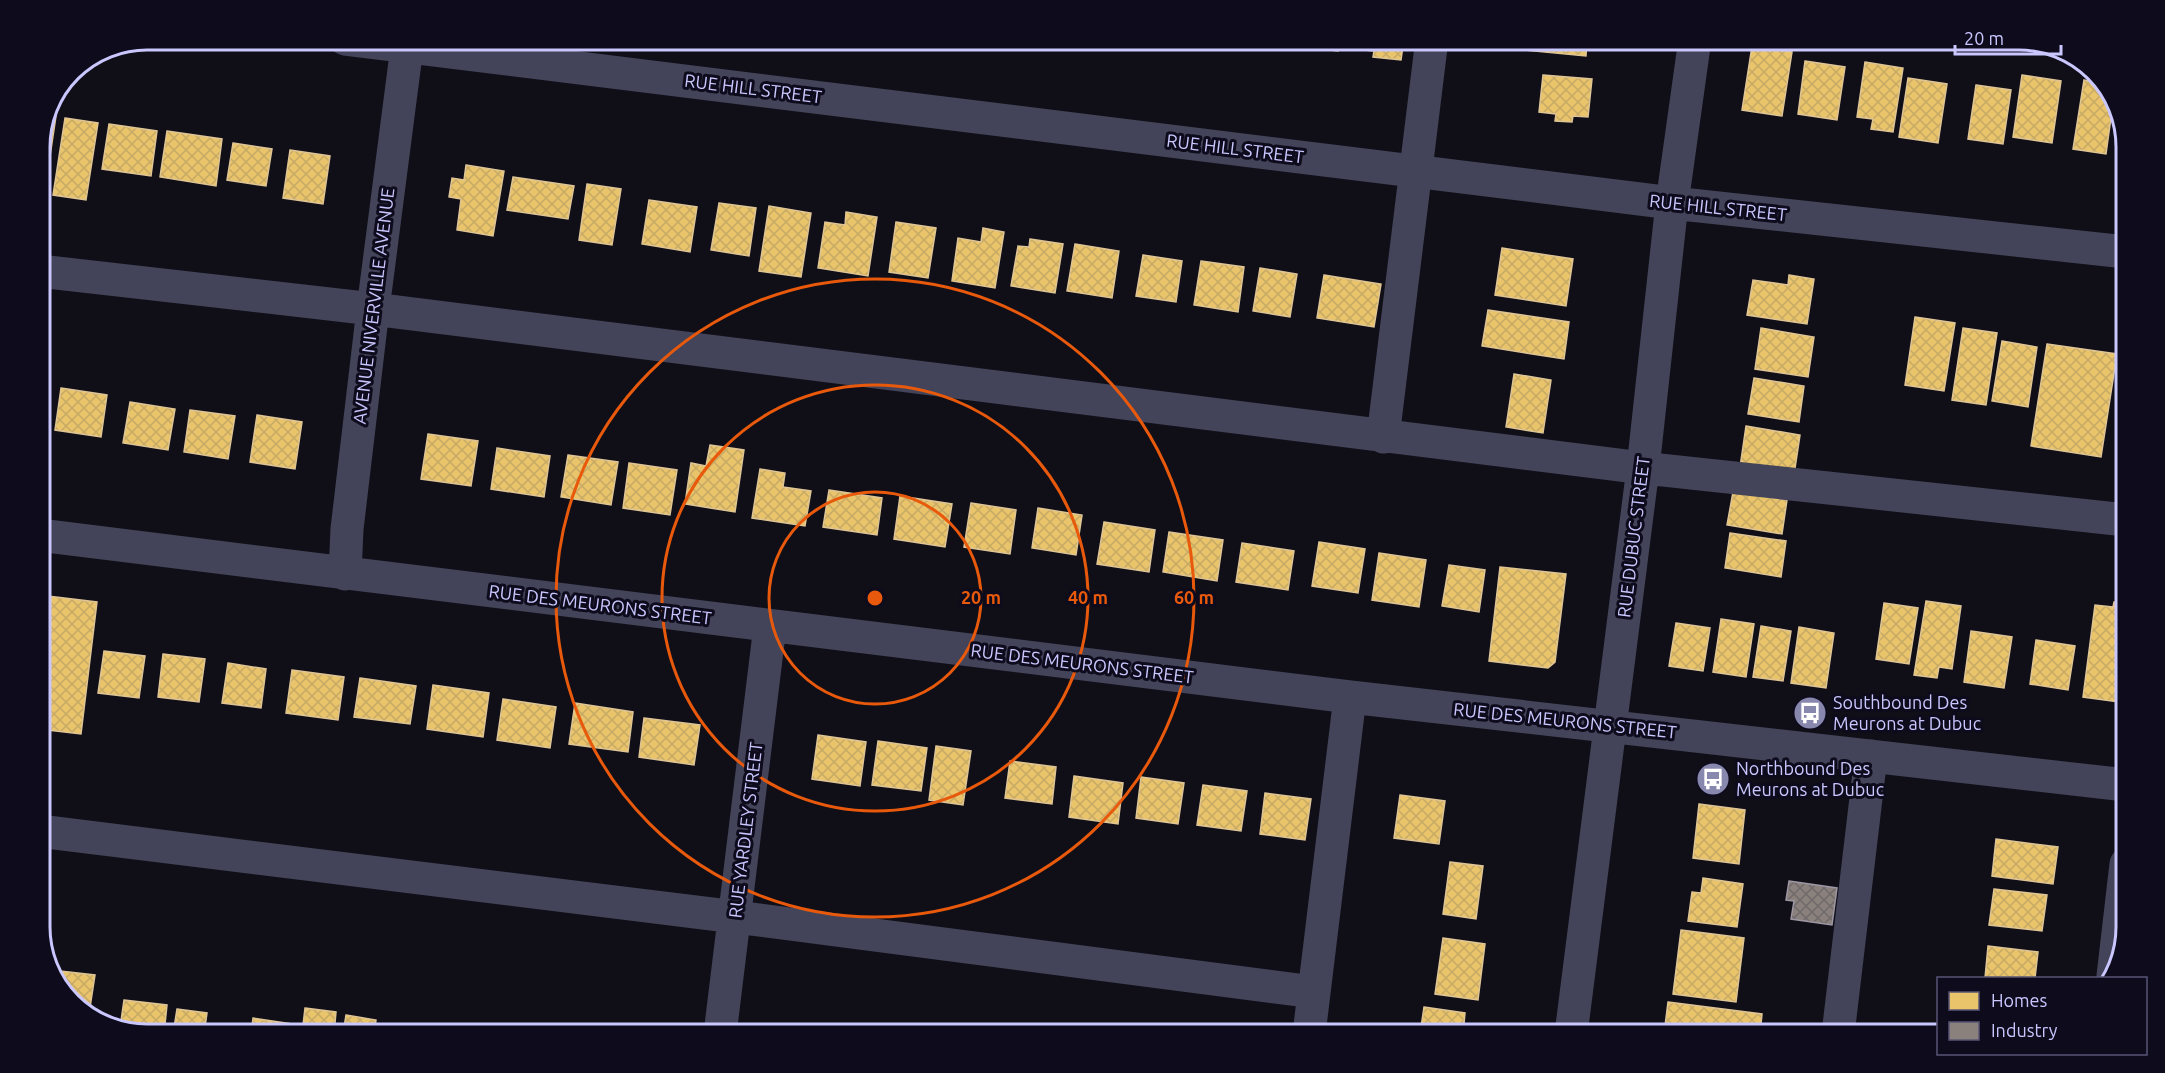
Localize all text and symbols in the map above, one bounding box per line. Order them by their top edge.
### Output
scale bar [1955,18,2062,56]
text: 20 m [1964,28,2004,48]
street label: RUE HILL STREET [683,70,823,106]
street label: RUE HILL STREET [1165,130,1305,166]
street label: AVENUE NIVERVILLE AVENUE [349,187,397,425]
street label: RUE HILL STREET [1648,190,1788,224]
street label: RUE DUBUC STREET [1613,455,1653,619]
street label: RUE DES MEURONS STREET [488,580,713,628]
text: 20 m [961,587,1001,607]
text: 40 m [1068,587,1108,607]
text: 60 m [1174,587,1214,607]
centre of rings [865,588,885,608]
street label: RUE DES MEURONS STREET [970,639,1195,687]
place label: Southbound Des Meurons at Dubuc [1833,692,1981,733]
bus stop icon: Southbound Des Meurons at Dubuc [1792,695,1828,731]
street label: RUE DES MEURONS STREET [1452,698,1678,742]
street label: RUE YARDLEY STREET [724,741,766,919]
place label: Northbound Des Meurons at Dubuc [1736,758,1884,799]
bus stop icon: Northbound Des Meurons at Dubuc [1695,761,1731,797]
legend [1937,977,2147,1055]
text: Homes [1991,990,2048,1010]
text: Industry [1991,1020,2058,1040]

